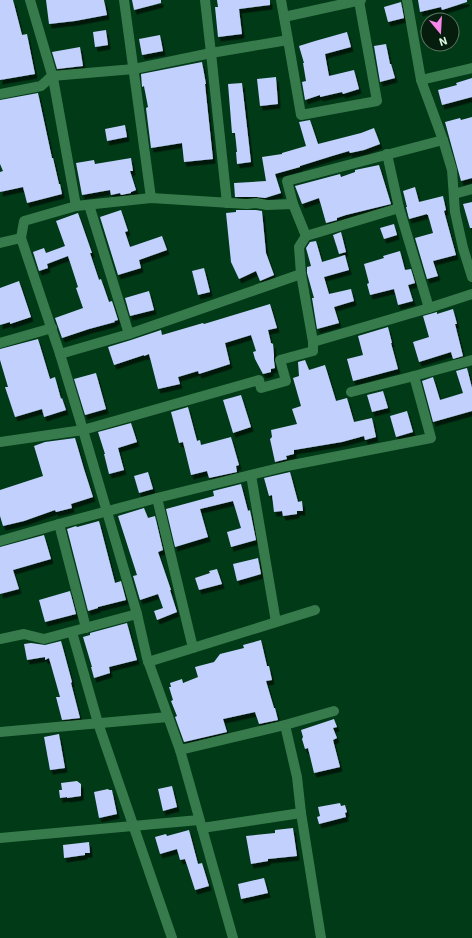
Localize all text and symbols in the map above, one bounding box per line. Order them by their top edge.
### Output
north arrow [420,12,460,52]
text: N [437,34,449,49]

